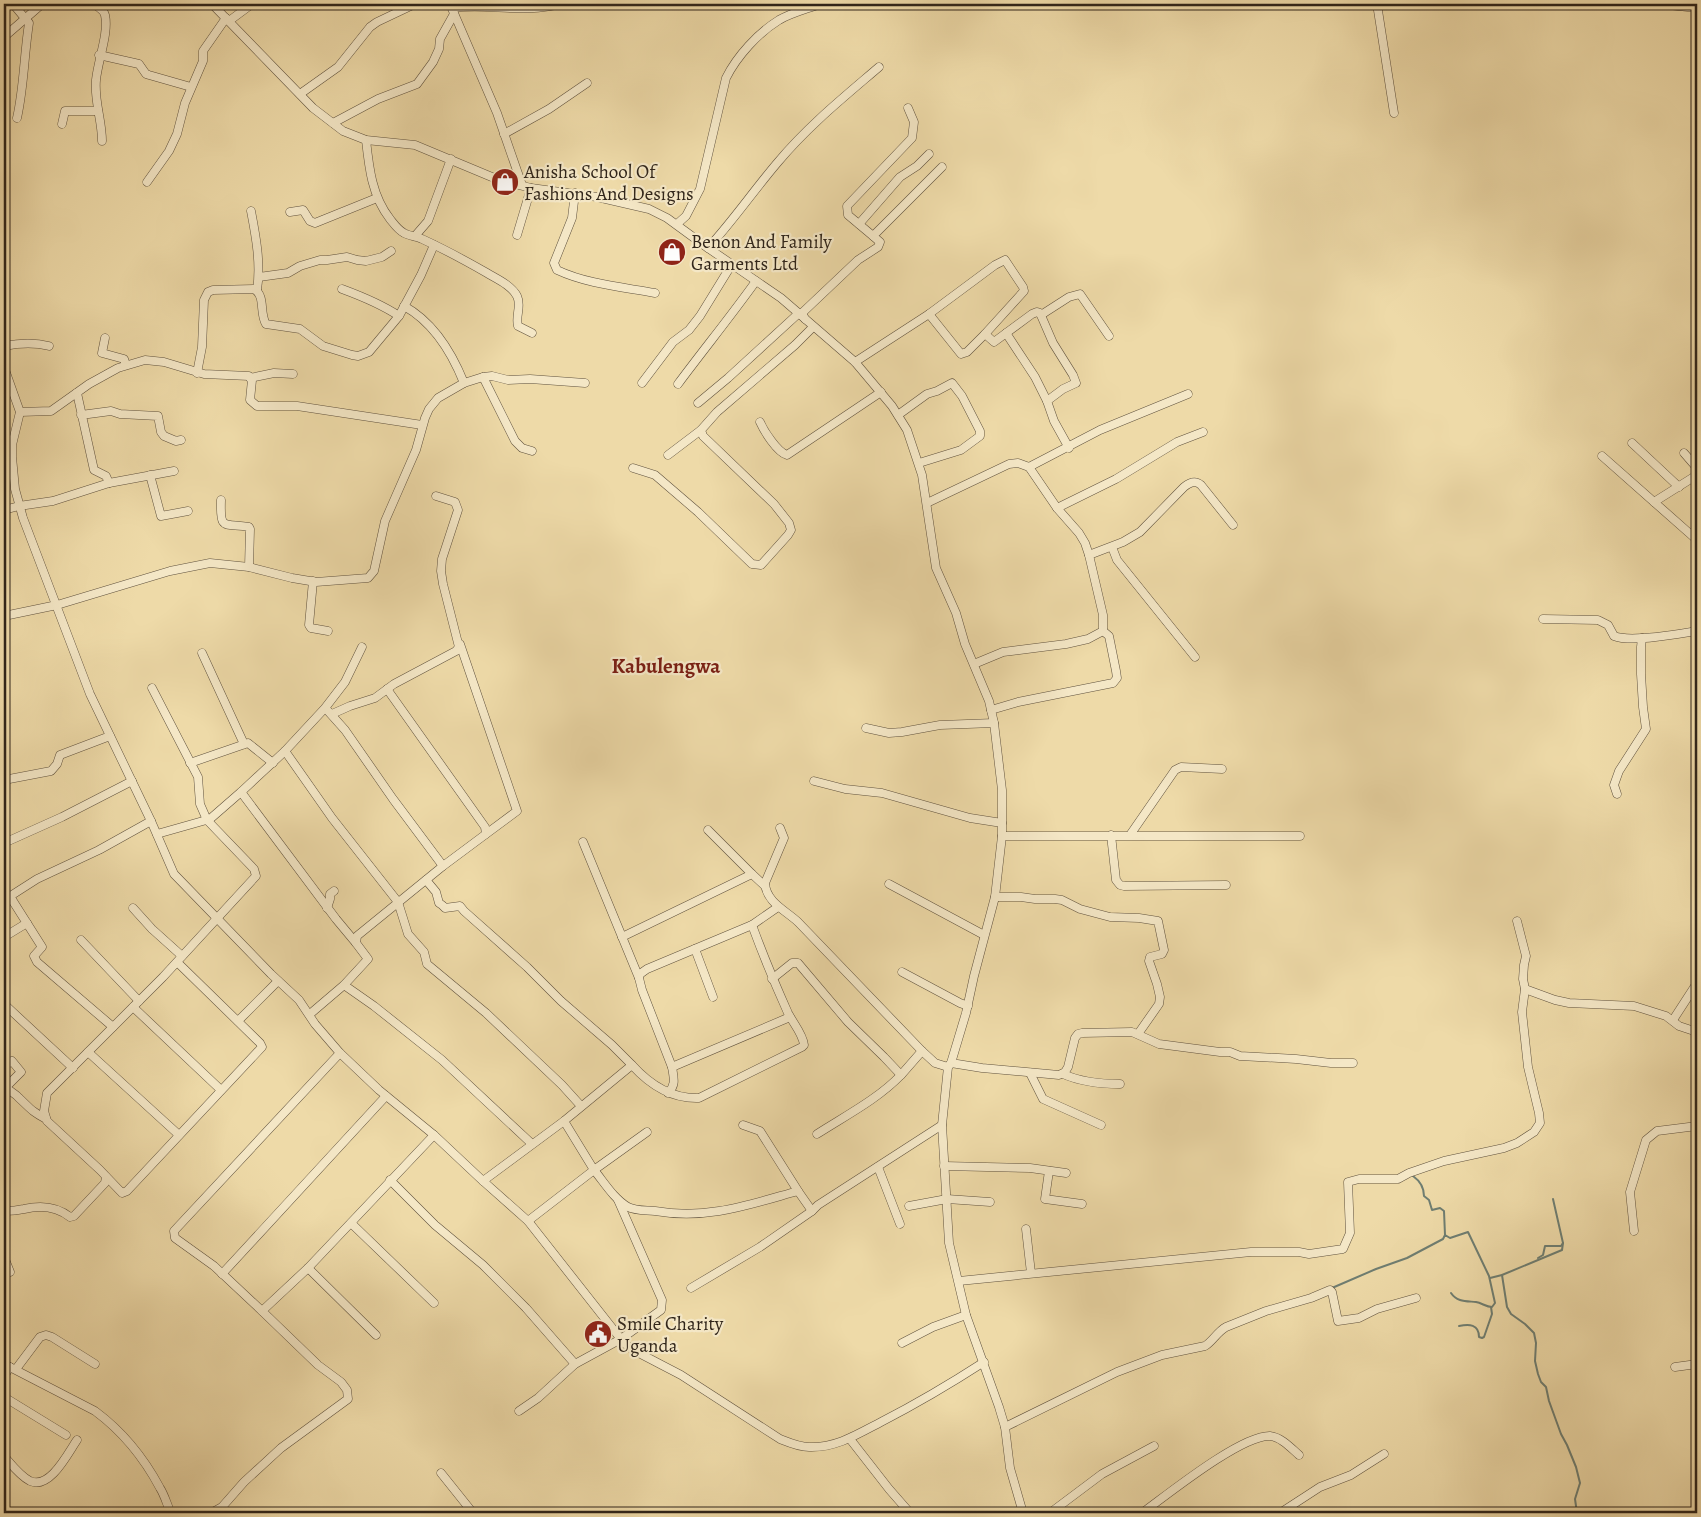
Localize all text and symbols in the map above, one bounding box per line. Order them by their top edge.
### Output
place label: Anisha School Of Fashions And Designs [523,159,694,207]
shop icon: Anisha School Of Fashions And Designs [490,167,520,197]
place label: Benon And Family Garments Ltd [691,229,832,277]
shop icon: Benon And Family Garments Ltd [657,237,687,267]
district label: Kabulengwa [611,652,721,680]
place label: Smile Charity Uganda [617,1311,724,1359]
public building icon: Smile Charity Uganda [583,1319,613,1349]

